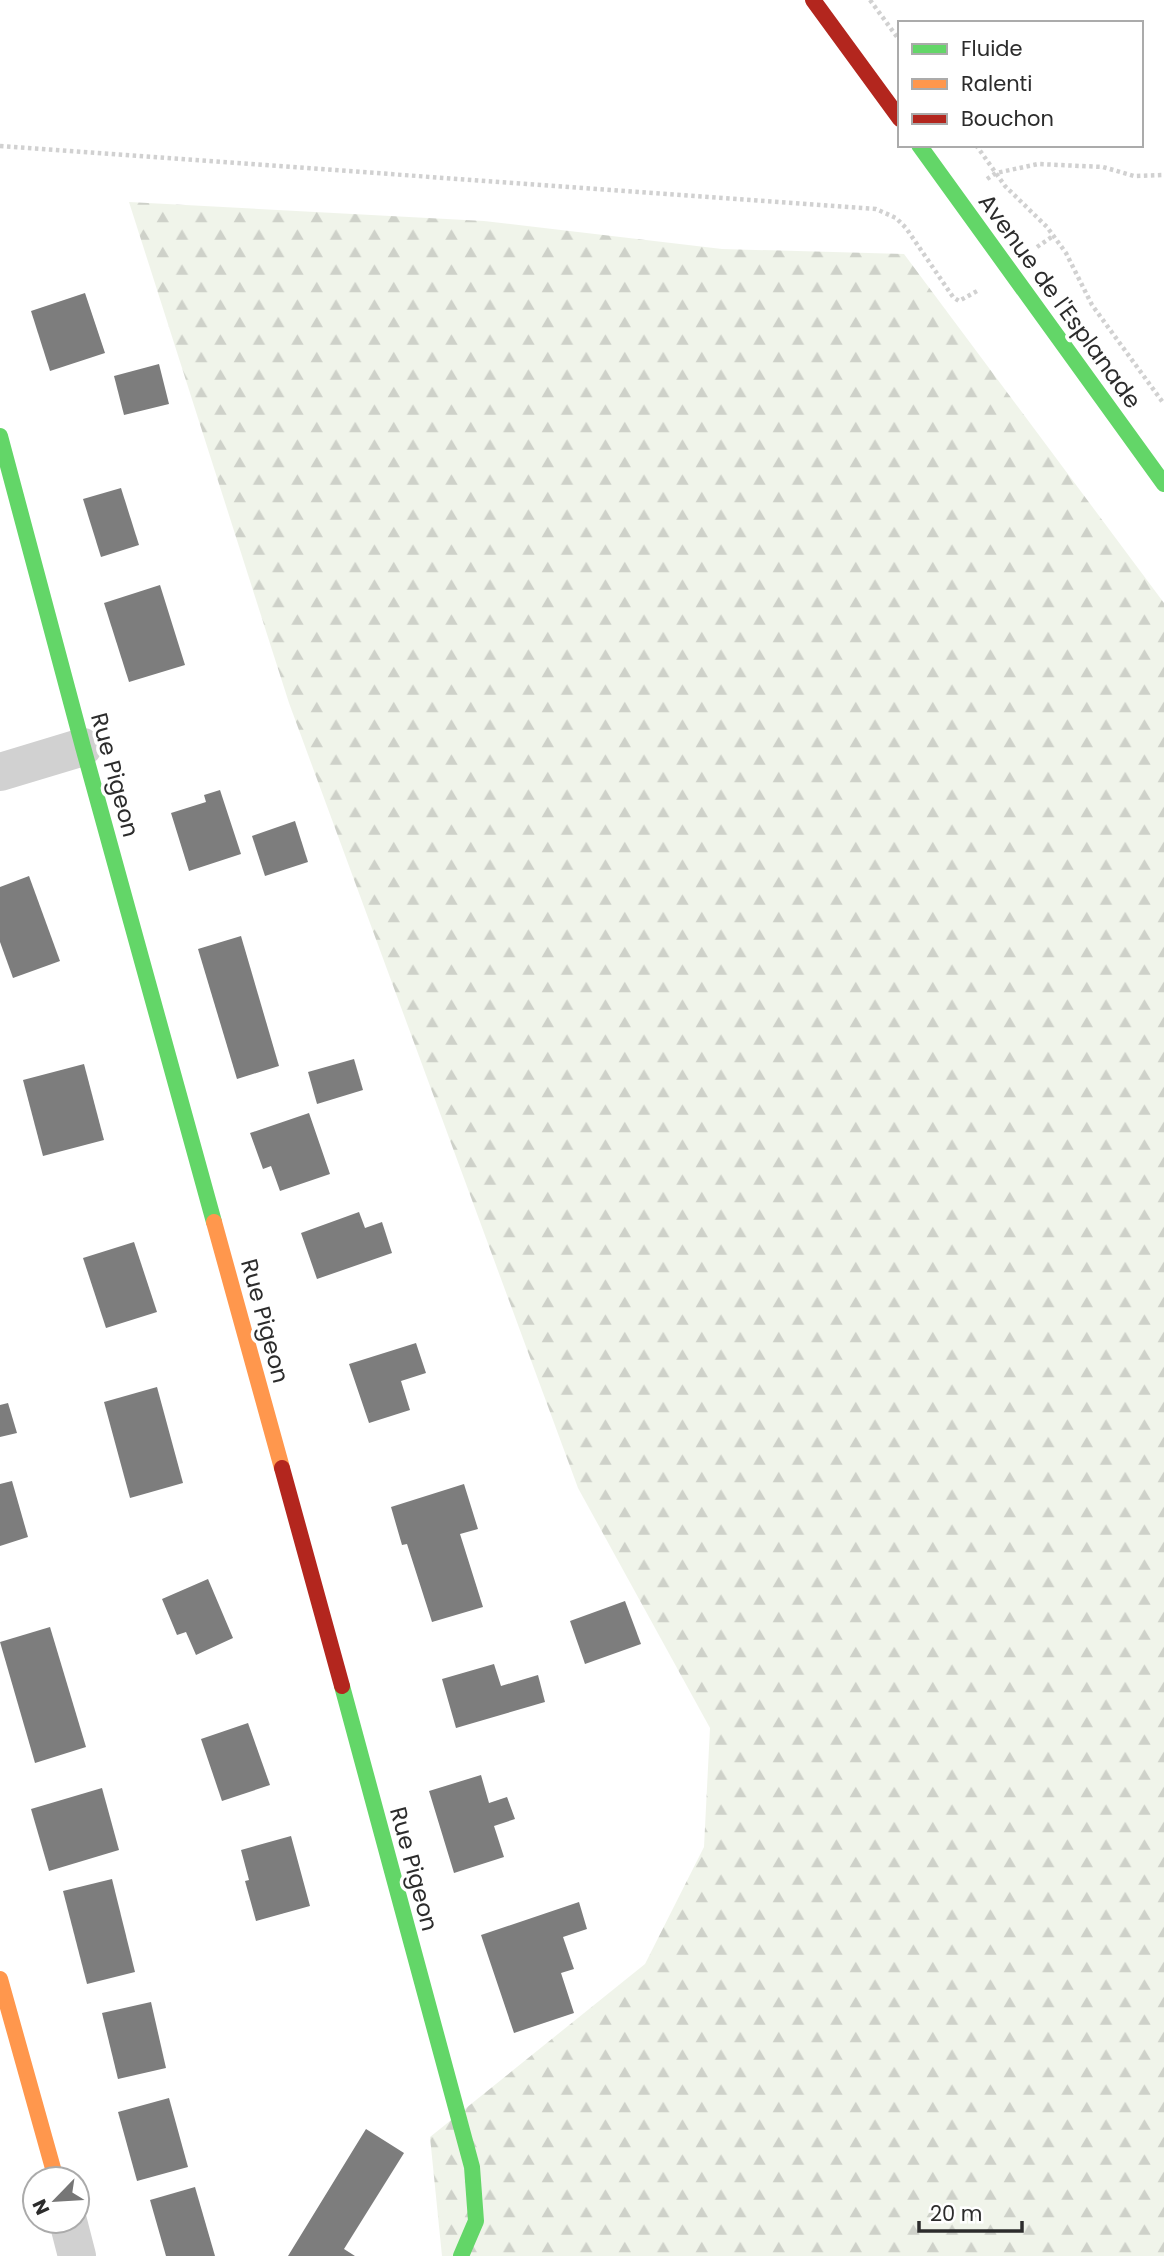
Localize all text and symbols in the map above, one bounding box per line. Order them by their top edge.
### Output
legend [898,21,1143,147]
text: Fluide [961,34,1023,63]
text: Ralenti [961,69,1032,98]
text: Bouchon [961,104,1054,133]
street label: Avenue de l'Esplanade [971,187,1149,415]
street label: Rue Pigeon [83,709,147,841]
street label: Rue Pigeon [233,1255,297,1387]
street label: Rue Pigeon [382,1803,446,1935]
north arrow [21,2165,91,2235]
scale bar [919,2190,1022,2234]
text: N [26,2195,56,2219]
text: 20 m [930,2199,983,2228]

